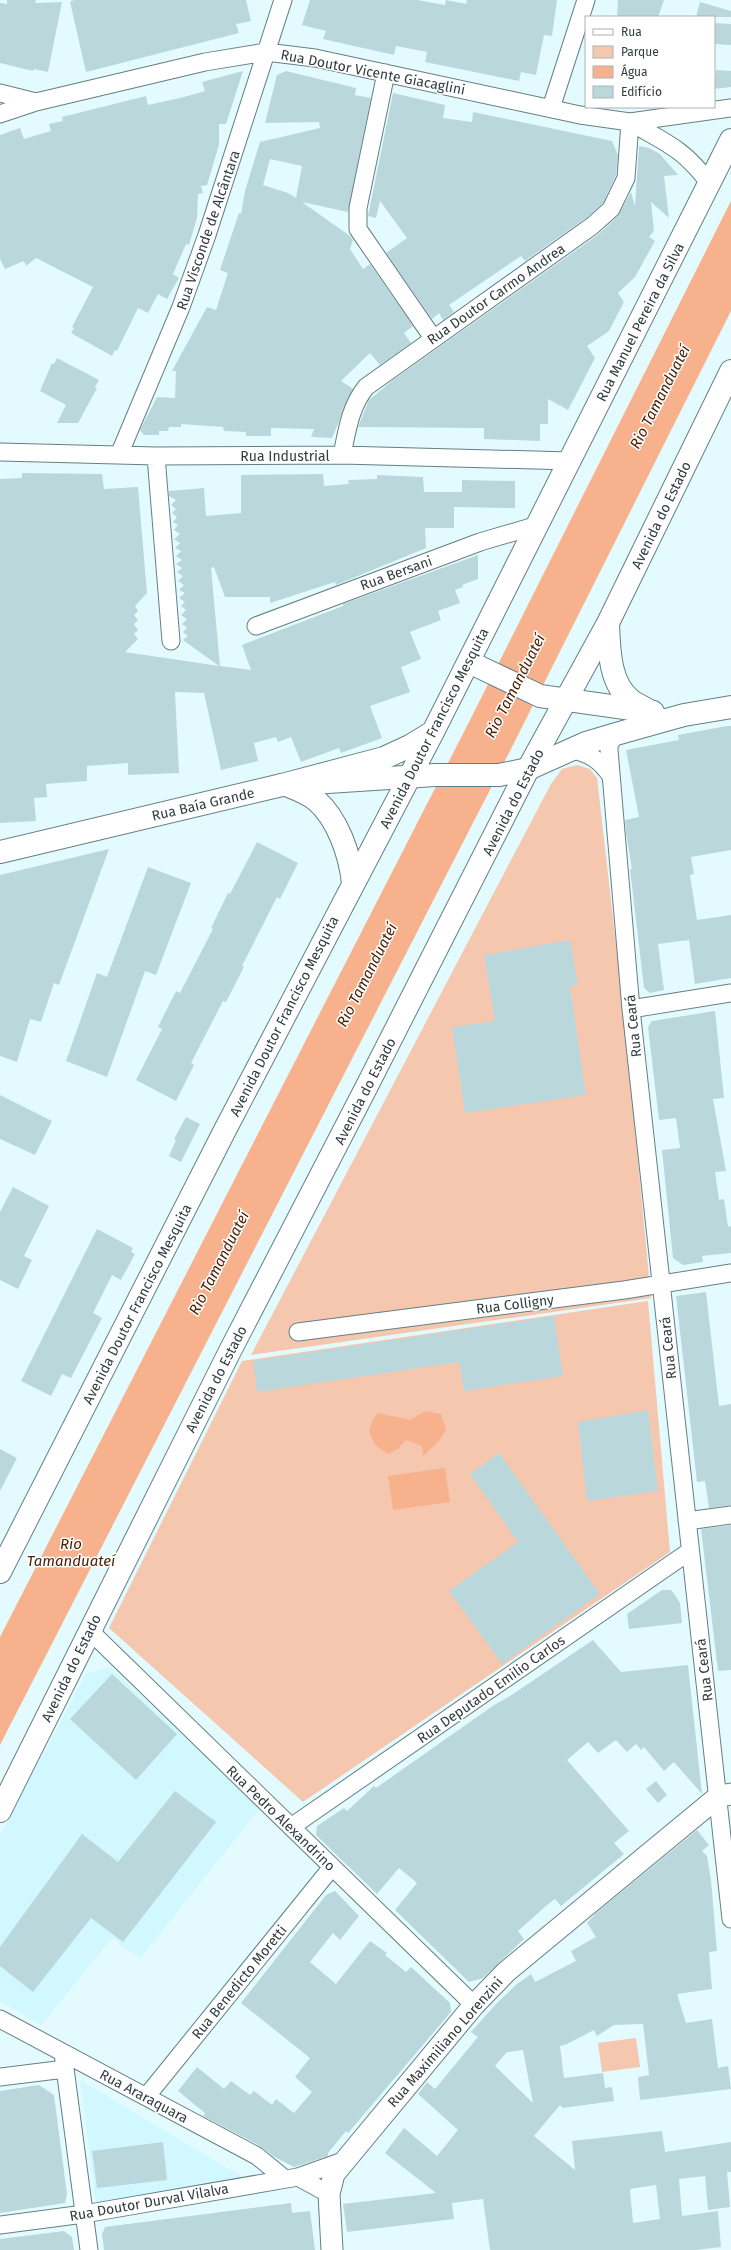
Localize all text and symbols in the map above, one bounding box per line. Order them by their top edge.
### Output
legend [585,16,715,108]
text: Rua [621,25,642,39]
text: Parque [621,45,659,59]
street label: Rua Doutor Vicente Giacaglini [279,46,467,99]
text: Água [621,64,648,79]
text: Edifício [621,85,662,99]
street label: Rua Visconde de Alcântara [173,148,244,312]
street label: Rua Doutor Carmo Andrea [424,240,569,349]
street label: Rua Manuel Pereira da Silva [593,240,688,404]
water label: Rio Tamanduateí [626,341,694,452]
street label: Rua Industrial [240,448,330,465]
street label: Avenida do Estado [628,459,695,572]
street label: Rua Bersani [358,553,435,594]
street label: Avenida Doutor Francisco Mesquita [376,625,493,831]
water label: Rio Tamanduateí [481,630,549,741]
street label: Avenida do Estado [479,746,548,859]
street label: Rua Baía Grande [150,784,256,825]
street label: Avenida Doutor Francisco Mesquita [226,913,343,1119]
water label: Rio Tamanduateí [333,919,401,1030]
street label: Rua Ceará [622,994,645,1058]
street label: Avenida do Estado [331,1035,400,1148]
street label: Avenida Doutor Francisco Mesquita [79,1201,196,1407]
water label: Rio Tamanduateí [185,1207,253,1318]
street label: Rua Colligny [475,1291,555,1318]
street label: Rua Ceará [657,1316,680,1380]
street label: Avenida do Estado [182,1323,251,1436]
water label: Rio Tamanduateí [27,1535,116,1570]
street label: Avenida do Estado [38,1612,105,1725]
street label: Rua Deputado Emilio Carlos [414,1632,569,1747]
street label: Rua Ceará [692,1638,717,1702]
street label: Rua Pedro Alexandrino [223,1762,339,1875]
street label: Rua Benedicto Moretti [188,1922,290,2043]
street label: Rua Maximiliano Lorenzini [384,1974,506,2111]
street label: Rua Araraquara [97,2066,191,2127]
street label: Rua Doutor Durval Vilalva [68,2180,230,2225]

